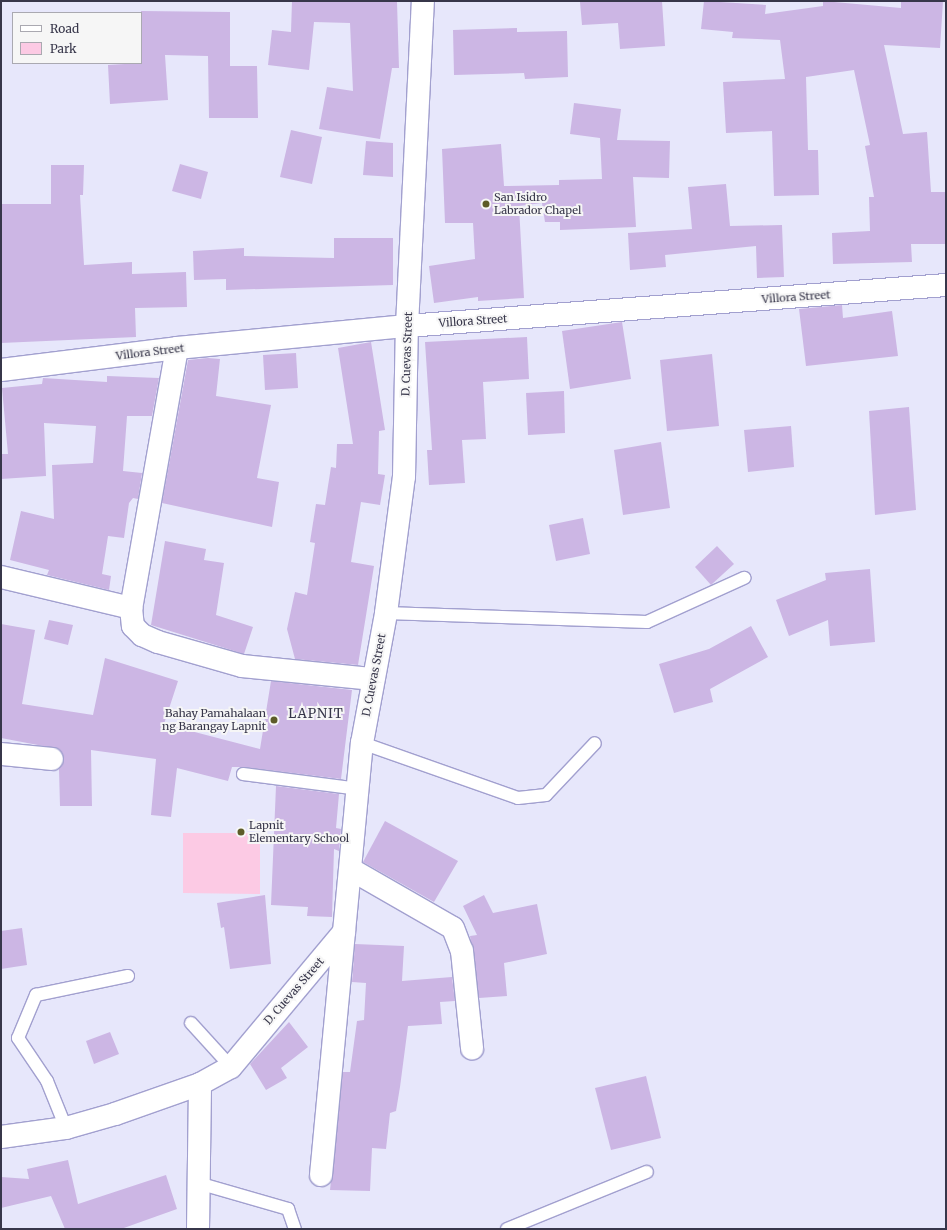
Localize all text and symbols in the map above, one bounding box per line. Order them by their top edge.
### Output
legend [12,12,142,64]
text: Road [50,21,79,36]
text: Park [50,41,77,56]
place label: San Isidro Labrador Chapel [494,191,581,217]
marker: San Isidro Labrador Chapel [481,199,491,209]
street label: Villora Street [761,288,831,306]
street label: D. Cuevas Street [399,312,415,396]
street label: Villora Street [438,312,508,330]
street label: Villora Street [115,341,185,363]
street label: D. Cuevas Street [359,632,389,718]
district label: LAPNIT [288,706,344,722]
place label: Bahay Pamahalaan ng Barangay Lapnit [162,707,266,733]
marker: Bahay Pamahalaan ng Barangay Lapnit [269,715,279,725]
place label: Lapnit Elementary School [249,819,349,845]
marker: Lapnit Elementary School [236,827,246,837]
street label: D. Cuevas Street [261,955,327,1027]

